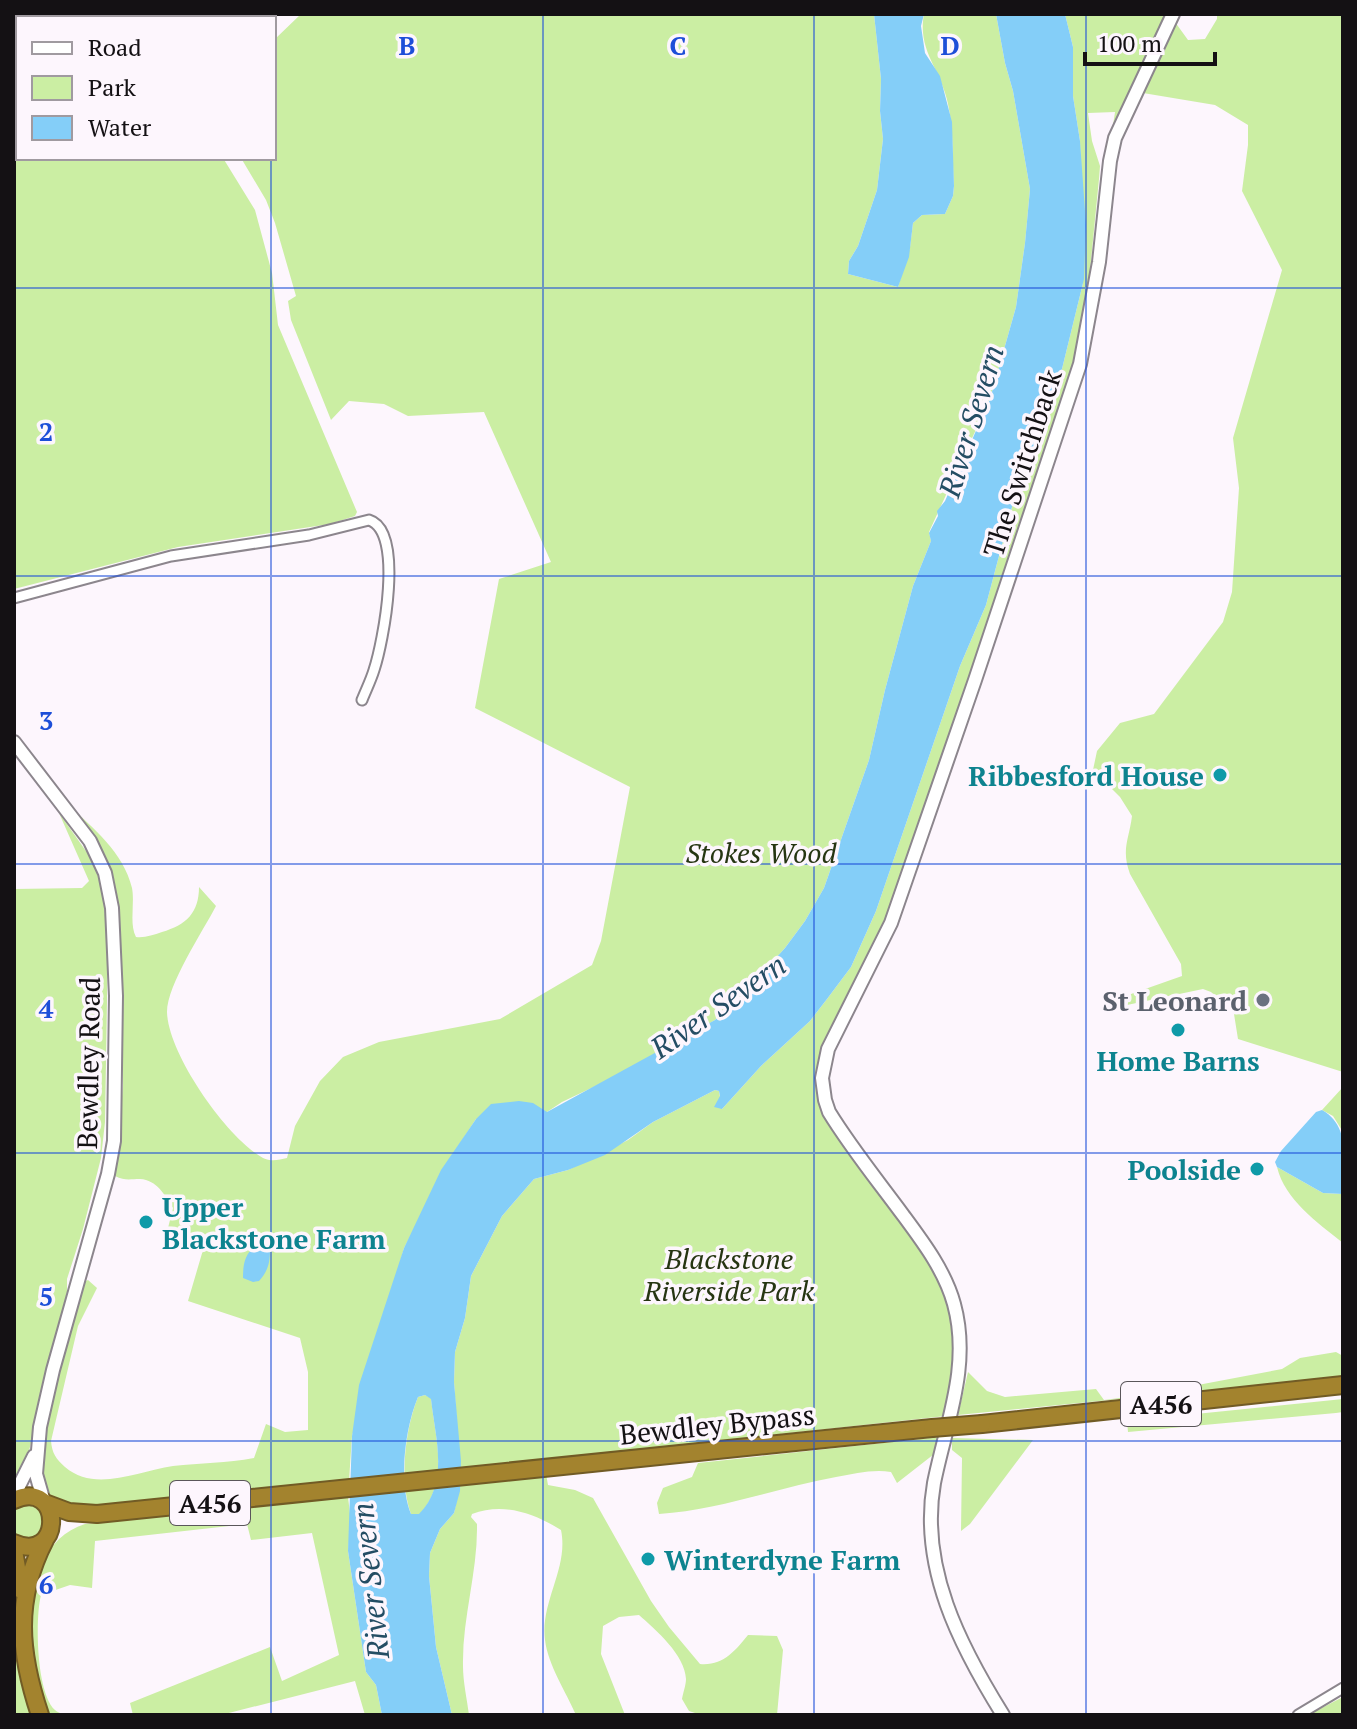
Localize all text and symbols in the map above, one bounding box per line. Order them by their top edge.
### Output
legend [16,16,276,160]
scale bar [1085,16,1215,66]
text: 100 m [1097,27,1162,59]
text: B [399,28,415,62]
text: C [670,28,686,62]
text: D [940,28,960,62]
text: Road [88,31,142,63]
text: Park [88,71,137,103]
text: Water [88,111,152,143]
water label: River Severn [929,340,1013,503]
street label: The Switchback [974,364,1070,562]
text: 2 [39,414,53,448]
text: 3 [39,703,53,737]
place label: Ribbesford House [968,757,1204,794]
marker: Ribbesford House [1211,766,1229,784]
park label: Stokes Wood [685,834,838,871]
water label: River Severn [641,945,794,1068]
street label: Bewdley Road [68,976,108,1150]
place label: St Leonard [1102,982,1247,1019]
text: 4 [39,991,54,1025]
marker: St Leonard [1254,991,1272,1009]
marker: Home Barns [1169,1021,1187,1039]
place label: Home Barns [1096,1042,1260,1079]
place label: Poolside [1128,1151,1241,1188]
marker: Poolside [1248,1160,1266,1178]
place label: Upper Blackstone Farm [162,1188,386,1257]
marker: Upper Blackstone Farm [137,1213,155,1231]
park label: Blackstone Riverside Park [643,1240,815,1309]
text: 5 [39,1279,53,1313]
road number: A456 [1121,1382,1201,1426]
street label: Bewdley Bypass [618,1395,816,1453]
road number: A456 [170,1481,250,1525]
water label: River Severn [342,1501,398,1662]
place label: Winterdyne Farm [664,1541,900,1578]
marker: Winterdyne Farm [639,1550,657,1568]
text: 6 [39,1567,53,1601]

